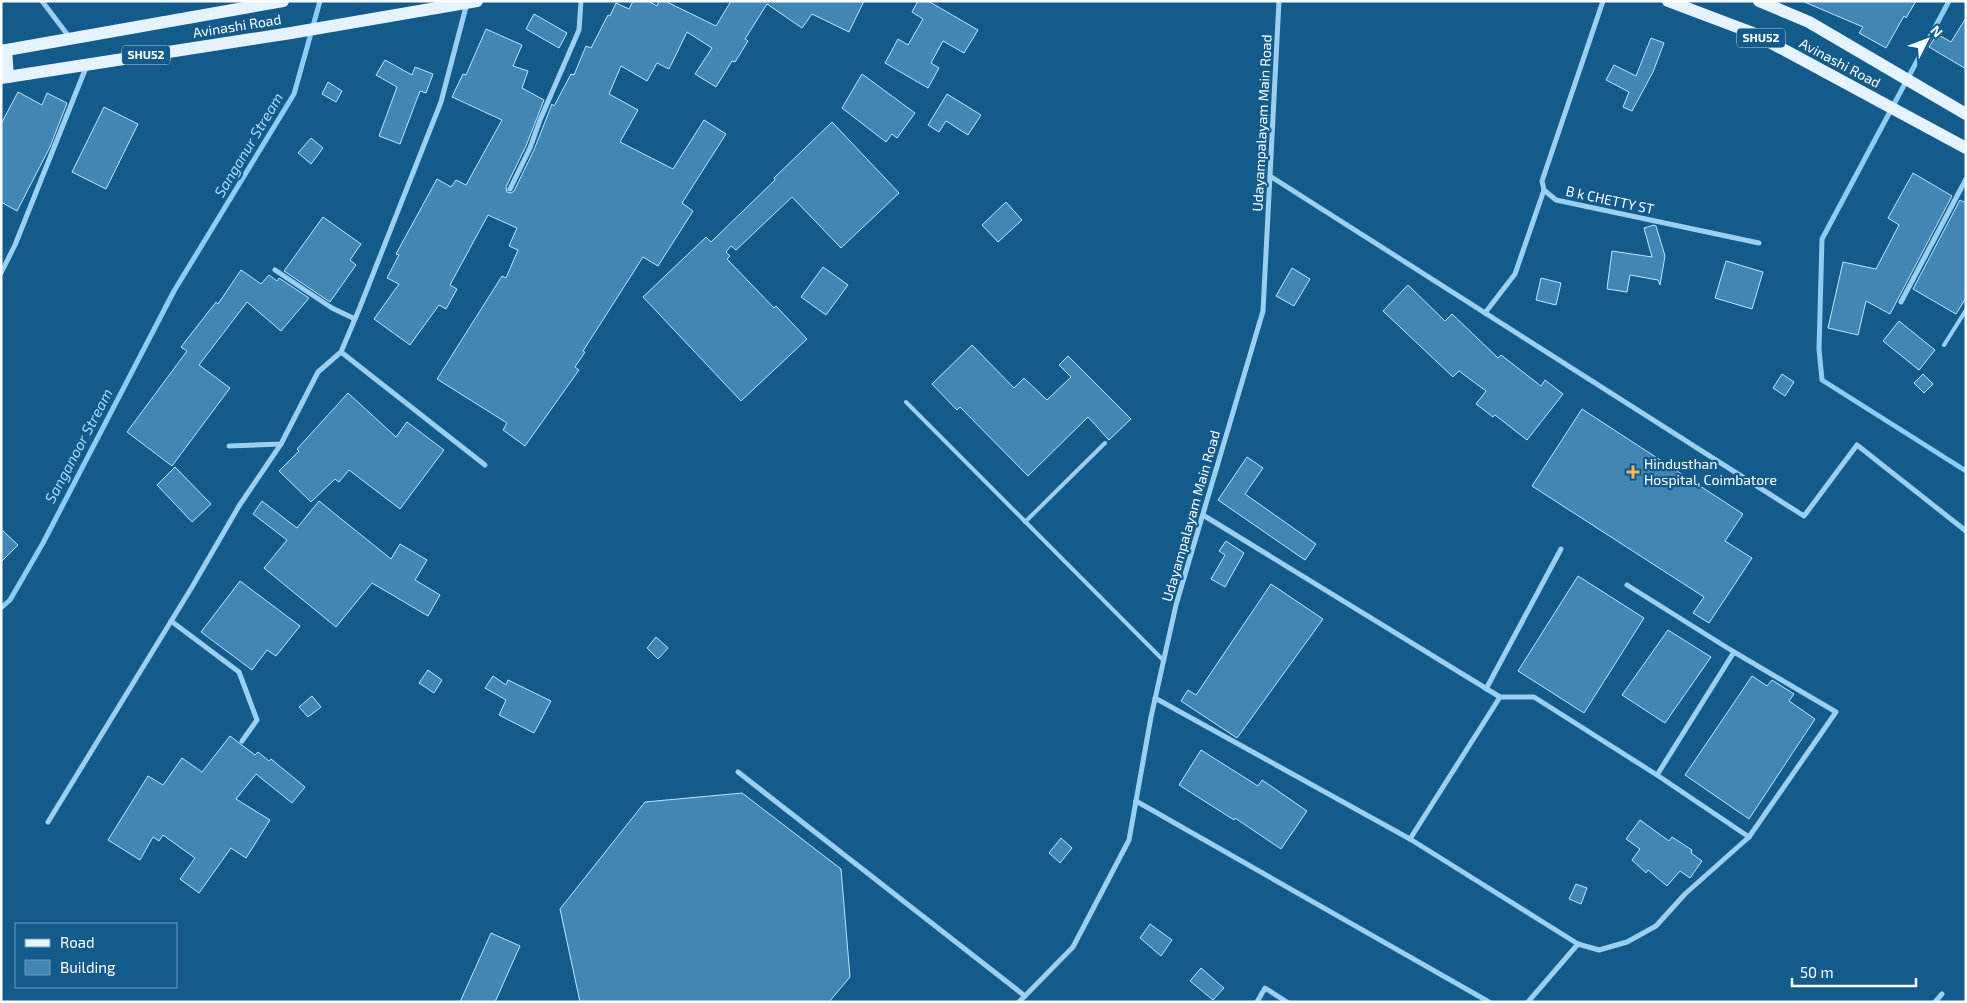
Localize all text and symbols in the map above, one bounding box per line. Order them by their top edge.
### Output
street label: Avinashi Road [192,10,282,41]
north arrow [1902,15,1952,65]
text: N [1927,22,1947,40]
road number: SHU52 [1737,28,1785,48]
street label: Udayampalayam Main Road [1248,34,1275,212]
street label: Avinashi Road [1797,34,1884,91]
road number: SHU52 [122,46,170,64]
water label: Sanganur Stream [210,89,286,200]
street label: B k CHETTY ST [1564,182,1656,217]
water label: Sanganoor Stream [40,385,116,506]
street label: Udayampalayam Main Road [1158,428,1223,603]
place label: Hindusthan Hospital, Coimbatore [1644,455,1777,488]
marker: Hindusthan Hospital, Coimbatore [1626,465,1640,479]
legend [15,923,178,988]
text: Road [60,933,95,951]
scale bar [1792,956,1916,988]
text: Building [60,958,116,976]
text: 50 m [1800,963,1834,981]

